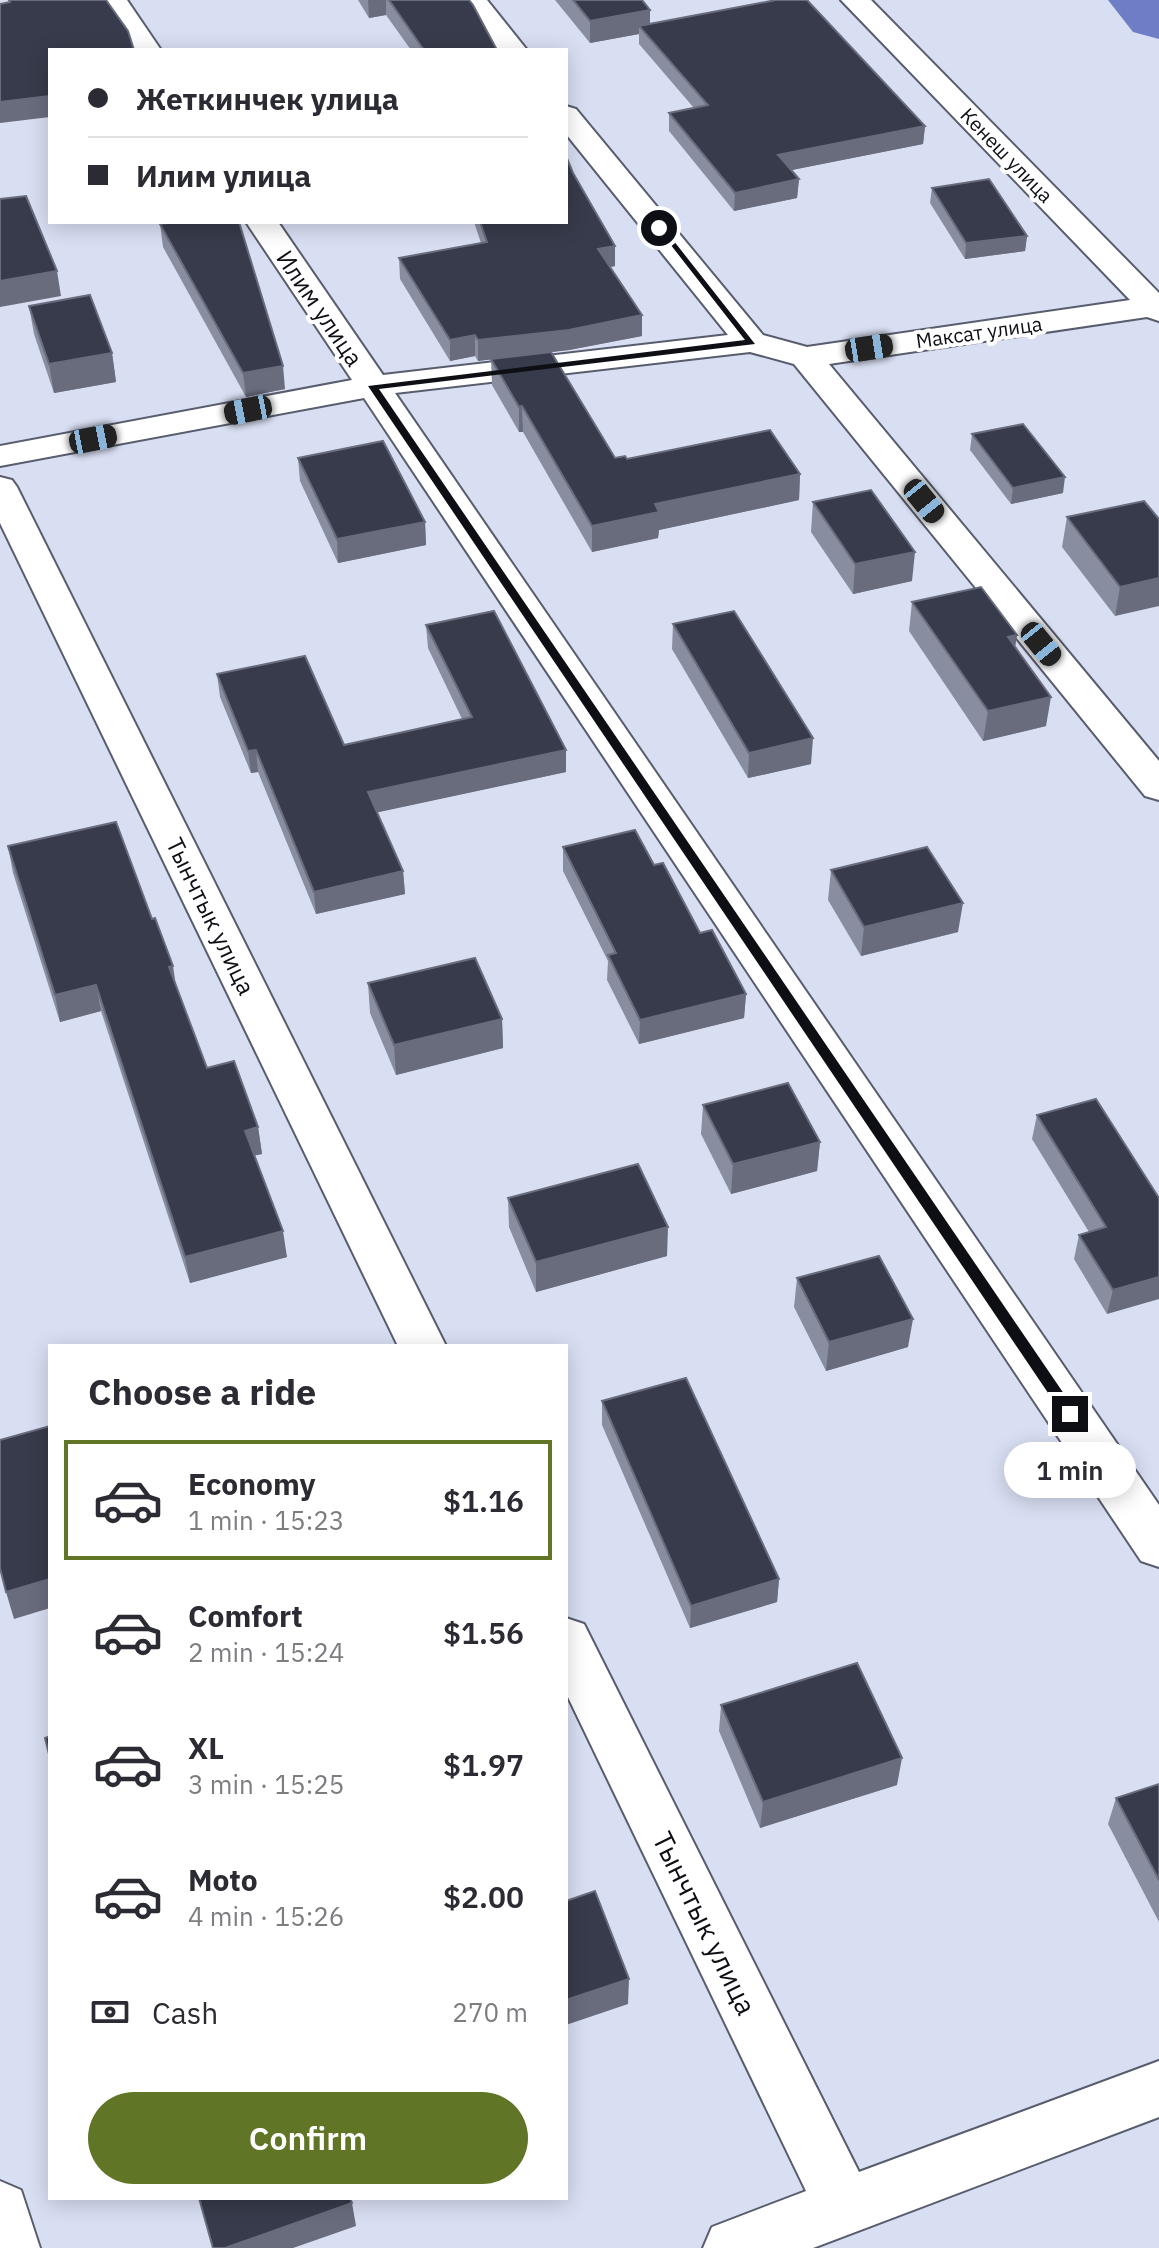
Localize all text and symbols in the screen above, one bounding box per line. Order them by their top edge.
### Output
text: Жеткинчек улица [136,79,399,118]
street label: Кенеш улица [955,102,1059,209]
text: Илим улица [136,156,311,195]
route start [641,210,677,246]
street label: Илим улица [269,244,371,372]
street label: Максат улица [914,310,1044,354]
car [843,332,895,364]
car [222,394,274,426]
car [67,423,119,455]
car [900,475,948,527]
car [1017,618,1065,670]
street label: Тынчтык улица [159,832,263,1000]
text: Choose a ride [88,1368,316,1415]
route end [1052,1396,1088,1432]
callout: 1 min [1004,1442,1136,1498]
text: 1 min [1036,1453,1104,1487]
icon: car [92,1464,164,1536]
text: Economy [188,1464,316,1503]
text: $1.16 [443,1481,524,1520]
text: 1 min · 15:23 [188,1503,344,1537]
icon: car [92,1596,164,1668]
text: Comfort [188,1596,303,1635]
text: $1.56 [443,1613,524,1652]
text: 2 min · 15:24 [188,1635,344,1669]
icon: car [92,1728,164,1800]
text: XL [188,1728,224,1767]
text: $1.97 [443,1745,524,1784]
text: 3 min · 15:25 [188,1767,344,1801]
street label: Тынчтык улица [645,1825,765,2021]
icon: car [92,1860,164,1932]
text: Moto [188,1860,258,1899]
text: $2.00 [443,1877,524,1916]
text: 4 min · 15:26 [188,1899,344,1933]
icon: cash [88,1990,132,2034]
text: Cash [152,1993,218,2032]
text: 270 m [452,1995,528,2029]
button: Confirm [88,2092,528,2184]

